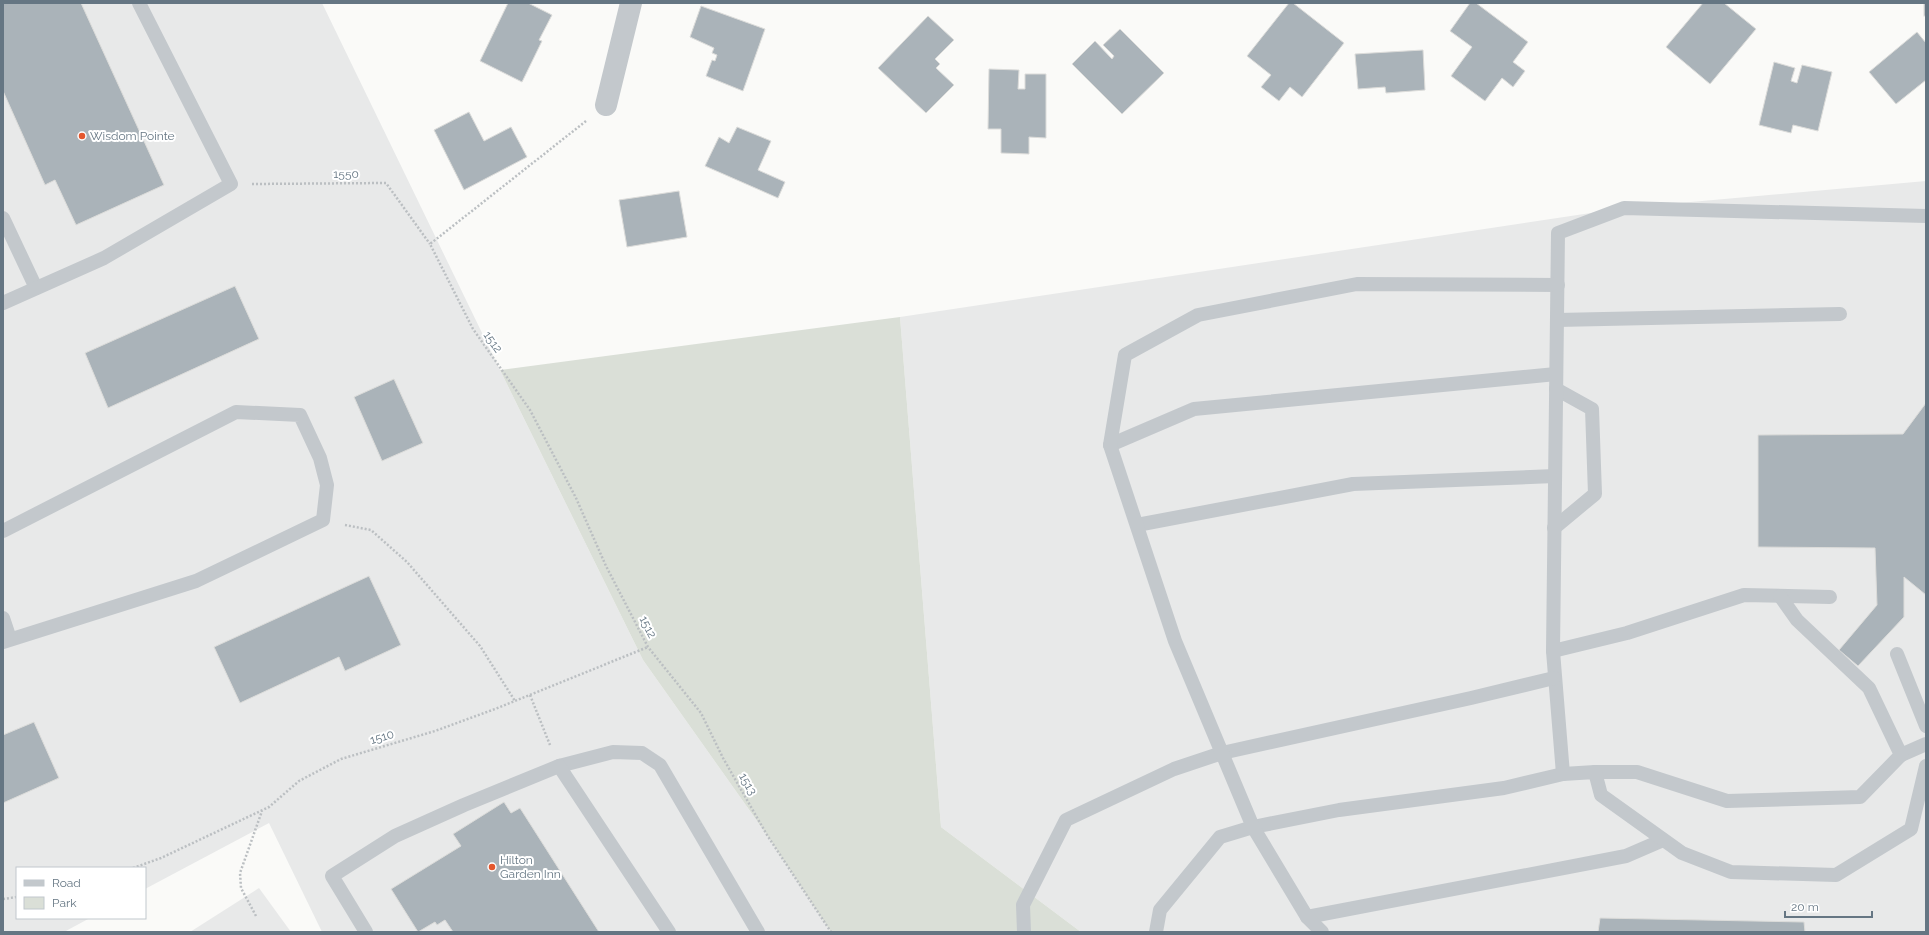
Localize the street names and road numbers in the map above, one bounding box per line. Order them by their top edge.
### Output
street label: 1550 [333,167,359,181]
street label: 1512 [481,329,505,355]
street label: 1512 [637,614,659,640]
street label: 1510 [368,727,396,747]
street label: 1513 [736,770,760,798]

